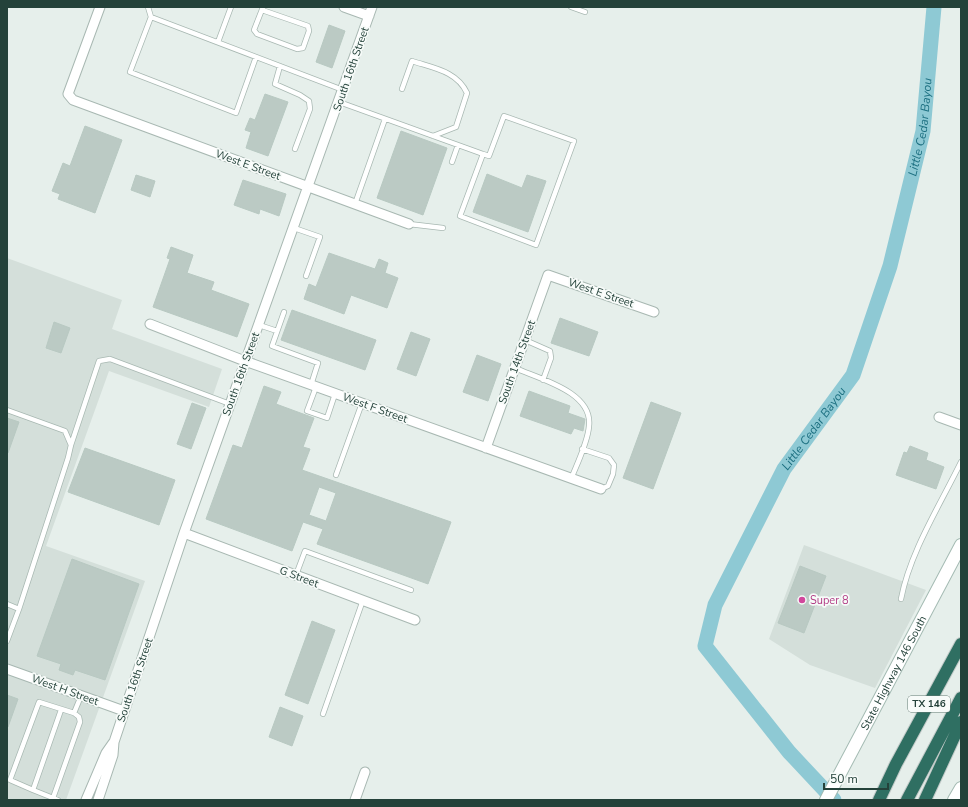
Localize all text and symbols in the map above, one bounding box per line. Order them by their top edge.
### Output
street label: South 16th Street [330,25,372,113]
water label: Little Cedar Bayou [904,77,936,178]
street label: West E Street [213,146,283,184]
street label: West E Street [566,275,636,311]
street label: South 14th Street [495,318,539,406]
street label: South 16th Street [219,330,263,418]
water label: Little Cedar Bayou [778,384,850,473]
street label: West F Street [340,389,410,427]
street label: G Street [277,563,321,591]
place label: Super 8 [810,593,849,608]
marker: Super 8 [797,595,807,605]
street label: State Highway 146 South [857,613,930,733]
street label: South 16th Street [114,636,156,724]
street label: West H Street [29,671,101,709]
road number: TX 146 [908,696,950,712]
scale bar [824,765,888,791]
text: 50 m [830,771,858,787]

